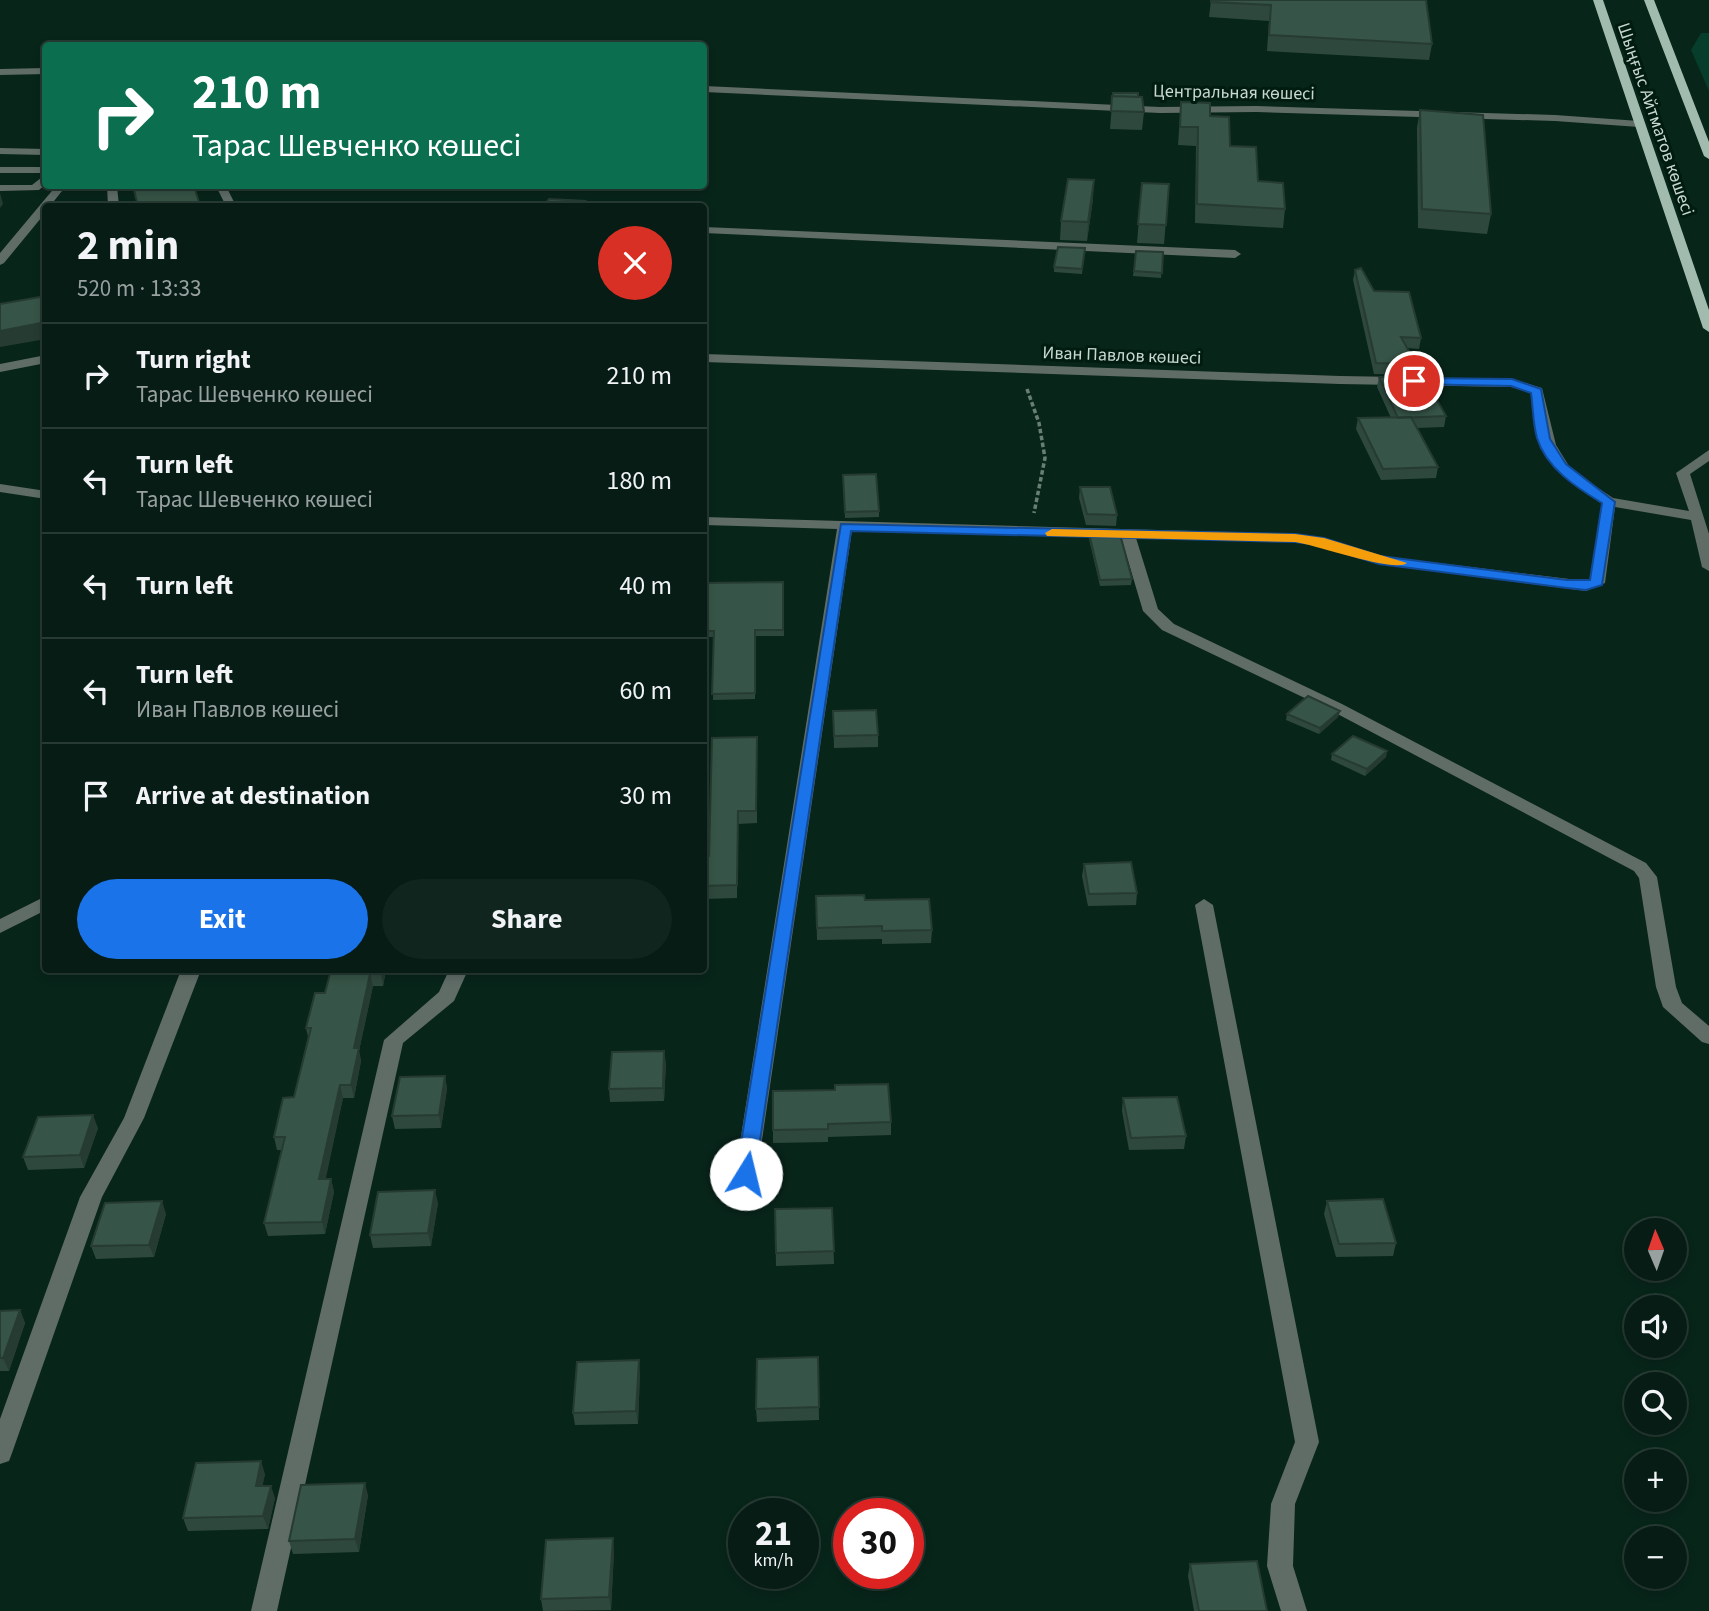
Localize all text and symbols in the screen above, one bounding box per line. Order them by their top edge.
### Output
street label: Шыңғыс Айтматов көшесі [1611,19,1700,219]
text: 210 m [192,58,321,128]
icon: right [77,70,168,161]
street label: Центральная көшесі [1153,79,1315,106]
text: Тарас Шевченко көшесі [192,123,521,169]
text: 2 min [77,216,179,276]
button: close [598,226,672,300]
text: 520 m · 13:33 [77,272,201,305]
street label: Иван Павлов көшесі [1042,340,1202,371]
text: Turn right [136,341,251,378]
pin [1384,351,1444,411]
icon: right [77,357,115,395]
text: 210 m [606,357,672,394]
icon: arrive [1395,362,1433,400]
text: Тарас Шевченко көшесі [136,378,373,411]
text: Turn left [136,446,233,483]
icon: left [77,462,115,500]
text: 180 m [606,462,672,499]
text: Тарас Шевченко көшесі [136,483,373,516]
icon: left [77,567,115,605]
text: Turn left [136,567,233,604]
text: 40 m [619,567,672,604]
text: Turn left [136,656,233,693]
icon: left [77,672,115,710]
text: 60 m [619,672,672,709]
text: Иван Павлов көшесі [136,693,339,726]
icon: arrive [77,777,115,815]
text: Arrive at destination [136,777,370,814]
text: 30 m [619,777,672,814]
button: Exit [77,879,368,959]
button: Share [382,879,672,959]
position arrow [709,1137,783,1211]
north arrow [1624,1218,1687,1281]
map controls [1624,1218,1687,1589]
button: sound [1624,1295,1687,1358]
button: search [1624,1372,1687,1435]
button: + [1624,1449,1687,1512]
speed limit sign: 30 [833,1498,924,1589]
text: 21 [755,1509,792,1559]
button: − [1624,1526,1687,1589]
text: km/h [754,1548,793,1573]

